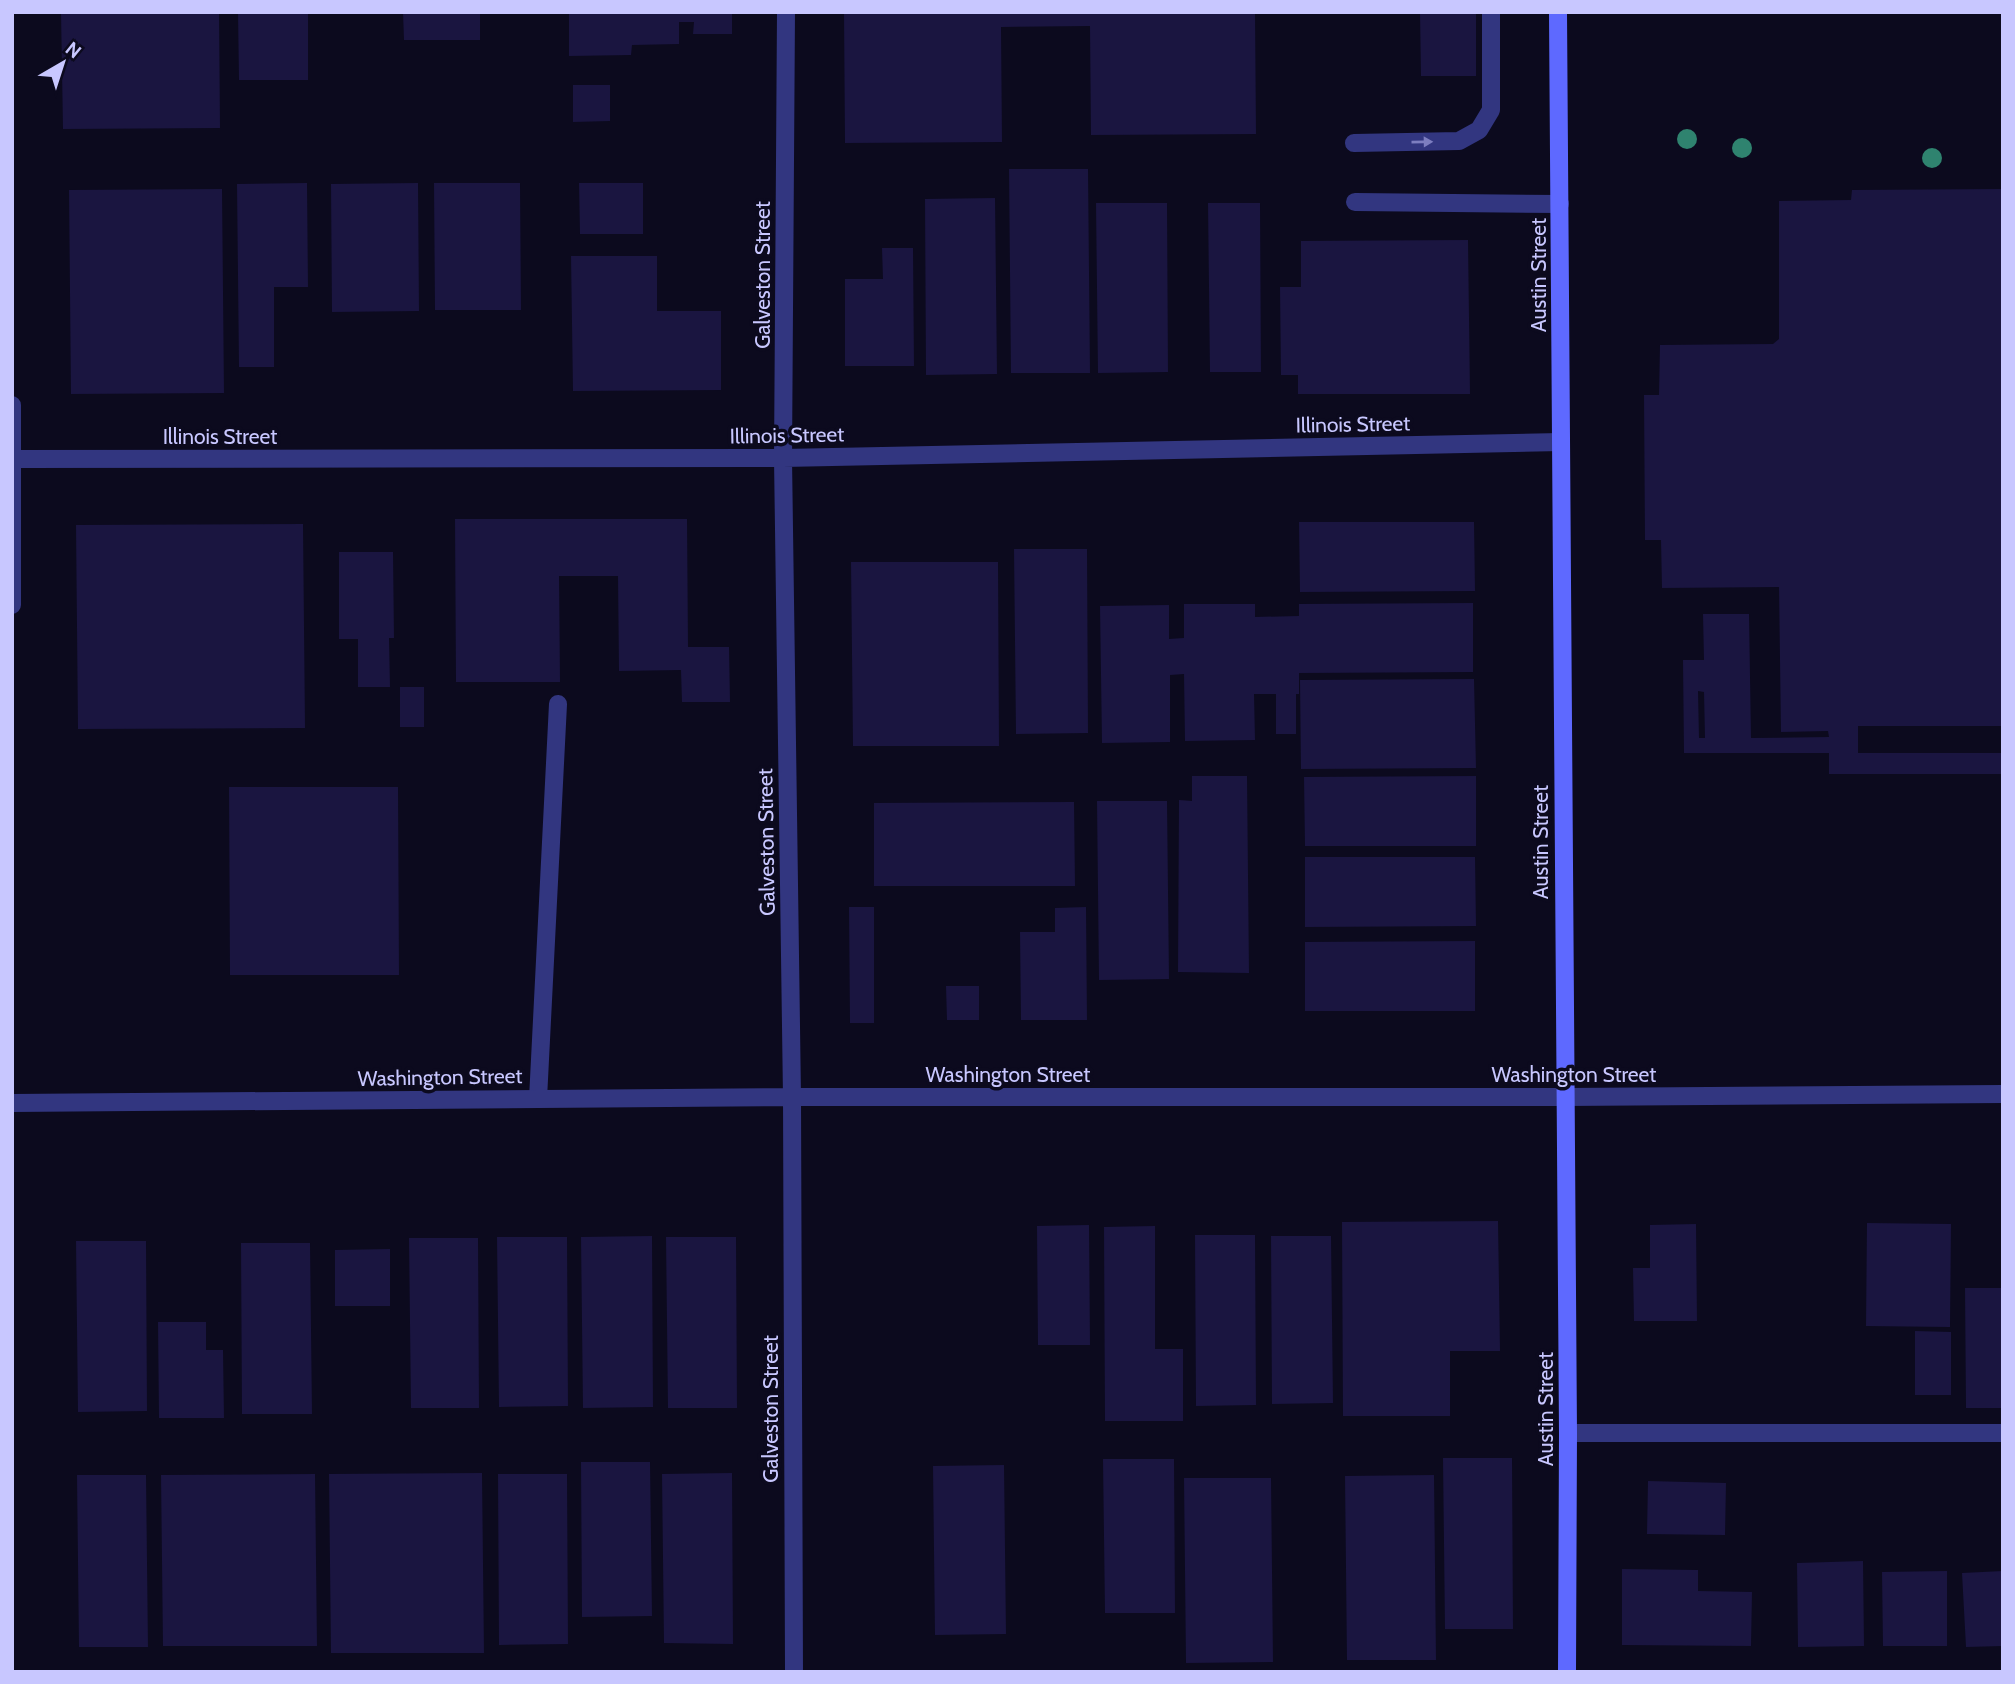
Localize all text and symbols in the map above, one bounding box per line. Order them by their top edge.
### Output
north arrow [28,28,98,98]
text: N [61,37,86,63]
one-way arrow [1411,136,1433,148]
street label: Galveston Street [750,201,775,349]
street label: Austin Street [1526,218,1551,332]
street label: Illinois Street [1295,411,1411,437]
street label: Illinois Street [729,422,845,448]
street label: Illinois Street [163,424,277,449]
street label: Galveston Street [752,768,780,916]
street label: Austin Street [1528,785,1553,899]
street label: Washington Street [926,1062,1090,1087]
street label: Washington Street [1492,1062,1656,1087]
street label: Washington Street [357,1063,523,1091]
street label: Galveston Street [758,1335,783,1483]
street label: Austin Street [1533,1352,1558,1466]

